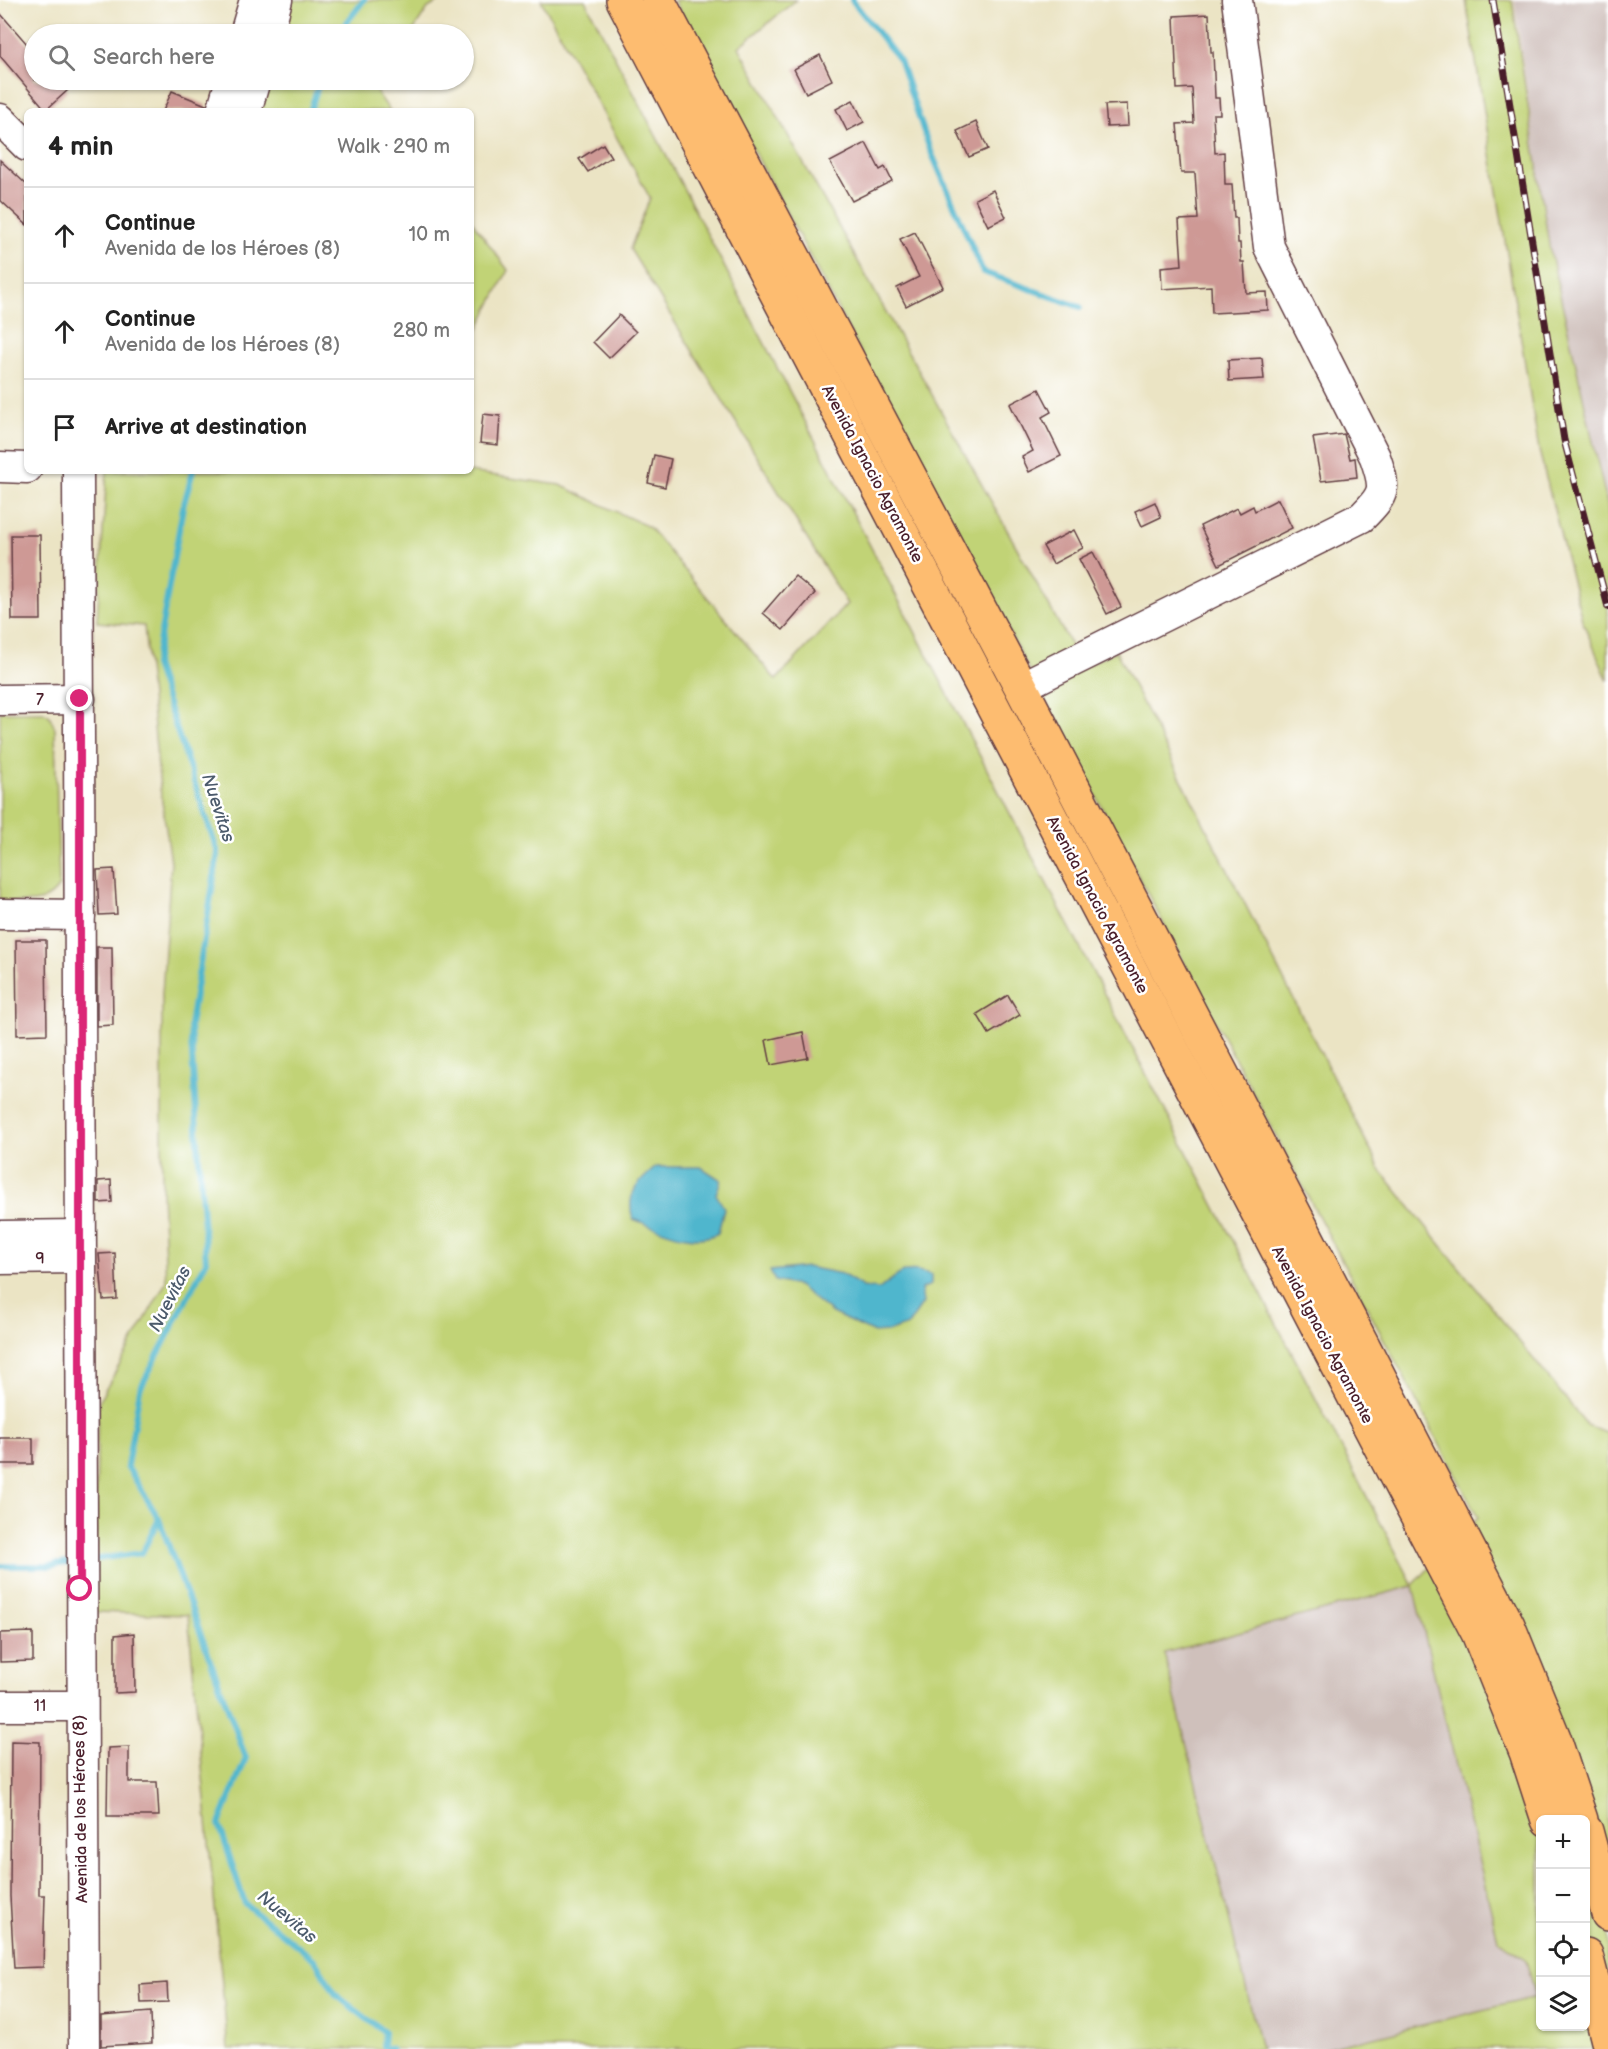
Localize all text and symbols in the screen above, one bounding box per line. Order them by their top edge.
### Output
search box [24,24,474,90]
icon: search [45,41,78,74]
text: Search here [93,44,215,71]
text: 4 min [48,132,113,163]
text: Walk · 290 m [337,135,450,159]
text: Continue [105,210,195,237]
icon: ahead [48,219,81,252]
text: 10 m [409,223,450,247]
text: Avenida de los Héroes (8) [105,237,340,261]
text: Continue [105,306,195,333]
icon: ahead [48,315,81,348]
text: 280 m [393,319,450,343]
text: Avenida de los Héroes (8) [105,333,340,357]
street label: Avenida Ignacio Agramonte [817,382,927,566]
icon: arrive [48,411,81,444]
text: Arrive at destination [105,414,307,441]
route end [66,685,92,711]
street label: 7 [36,691,44,710]
water label: Nuevitas [197,771,239,845]
street label: Avenida Ignacio Agramonte [1042,813,1152,997]
street label: Avenida Ignacio Agramonte [1267,1243,1377,1427]
street label: 9 [35,1249,45,1269]
water label: Nuevitas [145,1263,195,1335]
route start [66,1575,92,1601]
street label: 11 [34,1697,46,1716]
street label: Avenida de los Héroes (8) [70,1715,92,1903]
map controls [1536,1815,1590,2031]
button: + [1536,1815,1590,1869]
button: − [1536,1869,1590,1923]
water label: Nuevitas [253,1886,321,1948]
button: locate [1536,1923,1590,1977]
button: layers [1536,1977,1590,2031]

